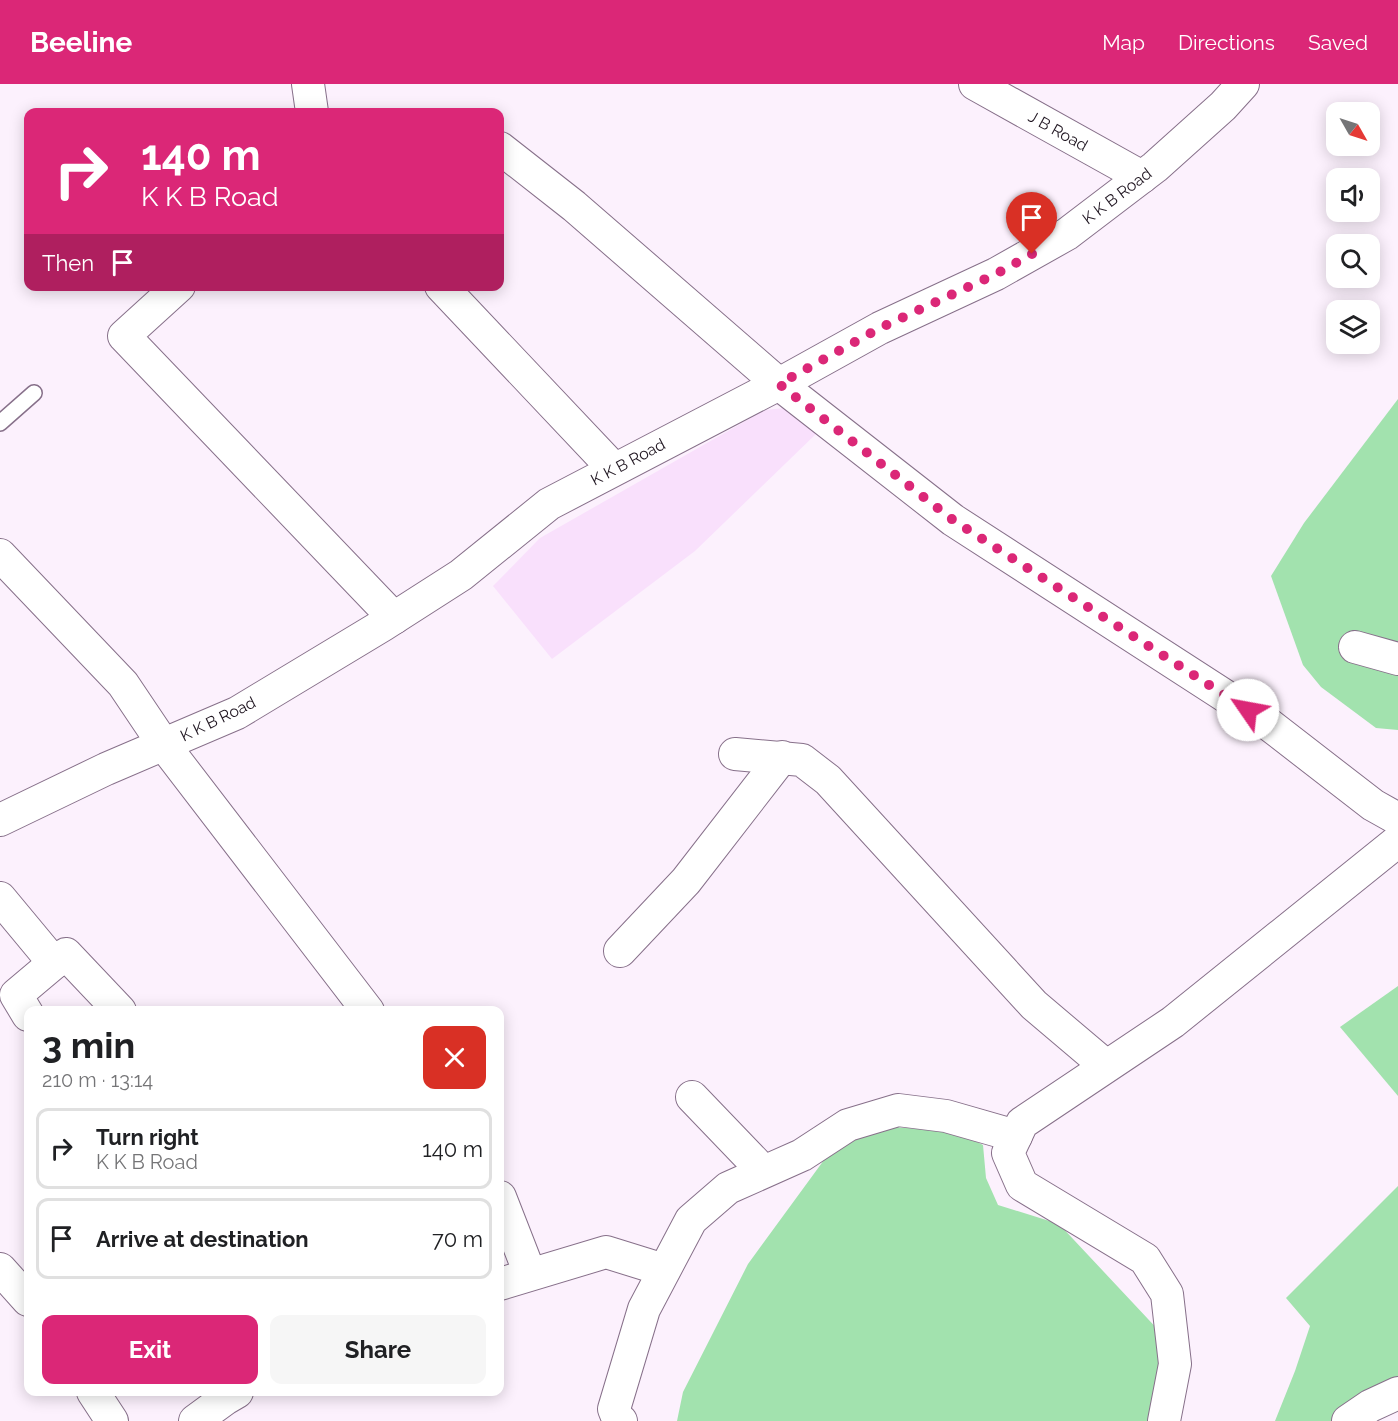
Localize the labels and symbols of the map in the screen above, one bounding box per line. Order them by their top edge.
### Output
north arrow [1326,102,1380,156]
street label: J B Road [1025,107,1091,155]
street label: K K B Road [1079,164,1155,228]
pin [1006,192,1057,254]
street label: K K B Road [588,434,668,490]
position arrow [1216,678,1280,742]
street label: K K B Road [177,693,259,745]

